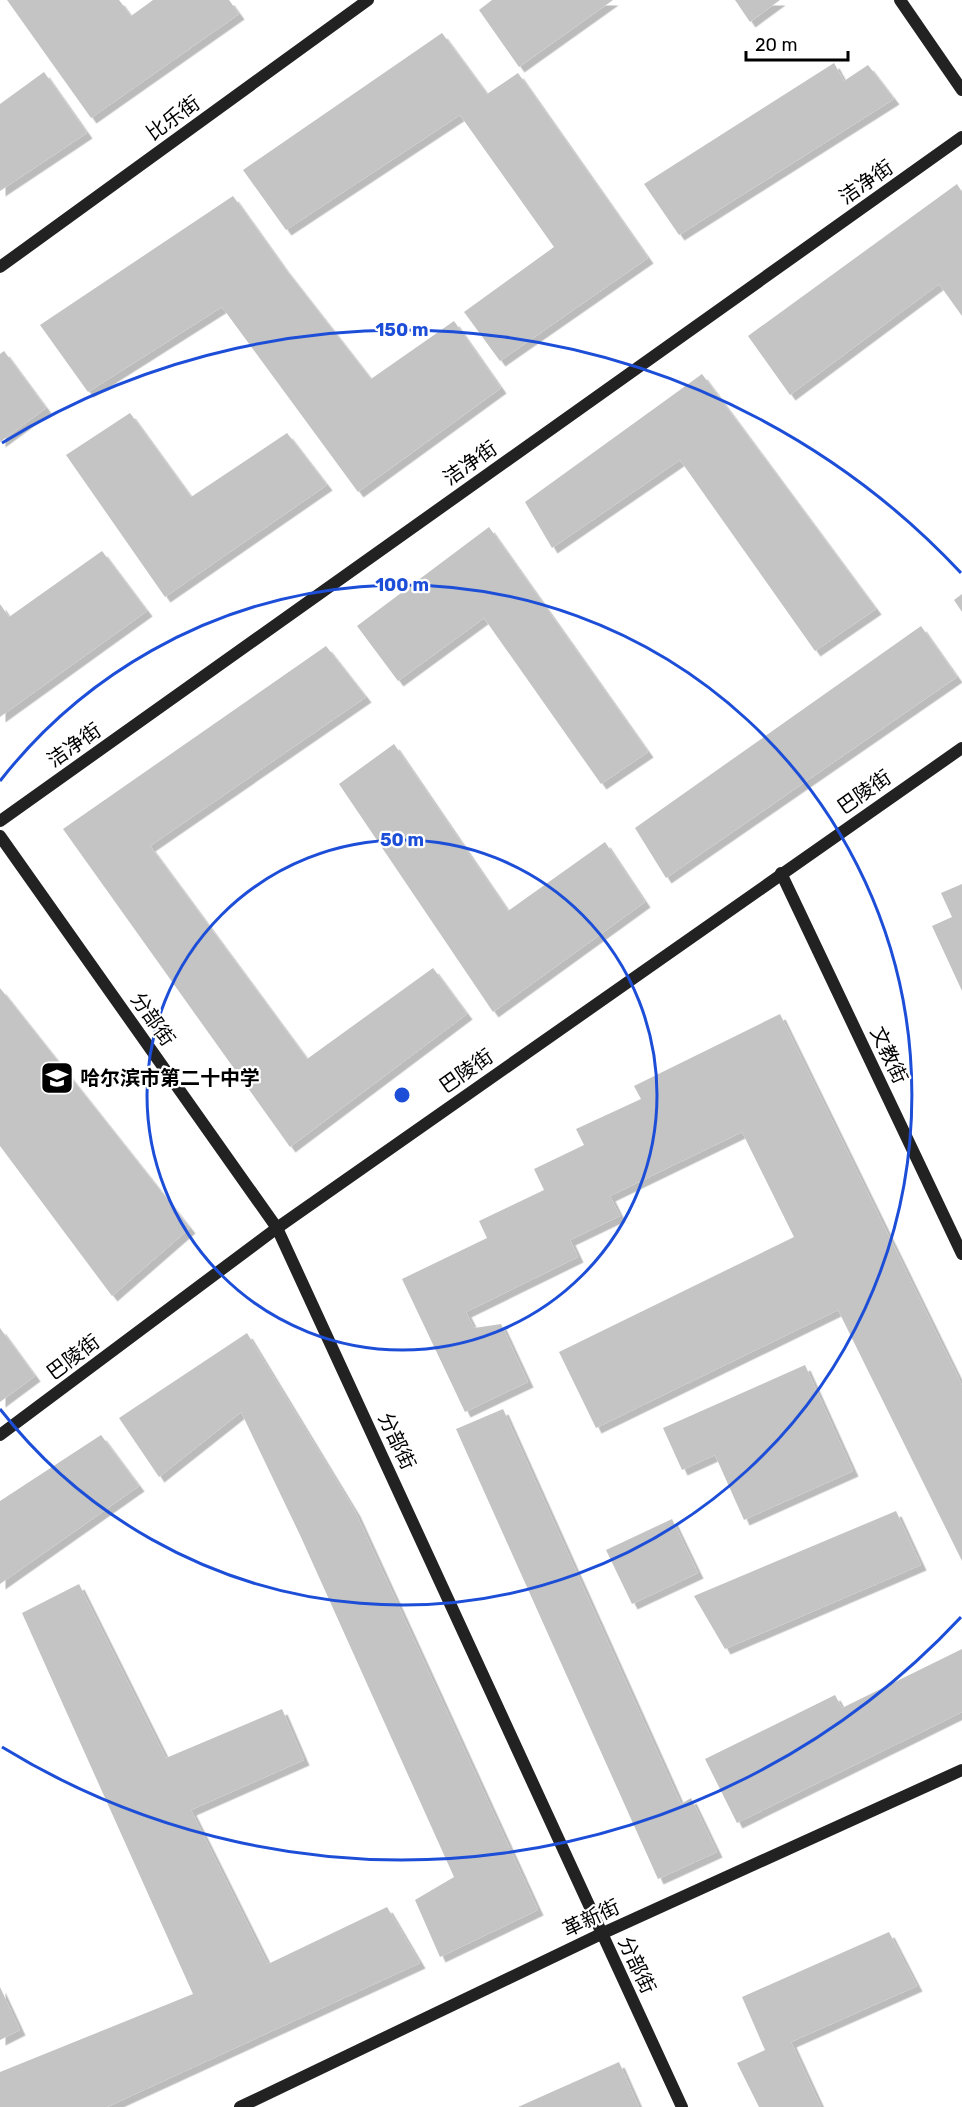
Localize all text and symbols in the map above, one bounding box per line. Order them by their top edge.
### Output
scale bar [746,24,848,62]
text: 20 m [755,34,797,56]
street label: 比乐街 [142,91,204,145]
street label: 洁净街 [835,155,897,209]
text: 150 m [375,319,429,341]
street label: 洁净街 [439,436,501,490]
text: 100 m [375,574,429,596]
street label: 洁净街 [43,718,105,772]
street label: 巴陵街 [833,765,895,819]
text: 50 m [380,829,424,851]
street label: 分部街 [126,988,180,1050]
street label: 文教街 [865,1023,913,1087]
street label: 巴陵街 [435,1044,497,1098]
school or university icon: 哈尔滨市第二十中学 [39,1060,75,1096]
place label: 哈尔滨市第二十中学 [80,1066,260,1090]
centre of rings [392,1085,412,1105]
street label: 巴陵街 [42,1329,104,1385]
street label: 分部街 [373,1409,421,1473]
street label: 革新街 [559,1894,623,1942]
street label: 分部街 [613,1933,661,1997]

